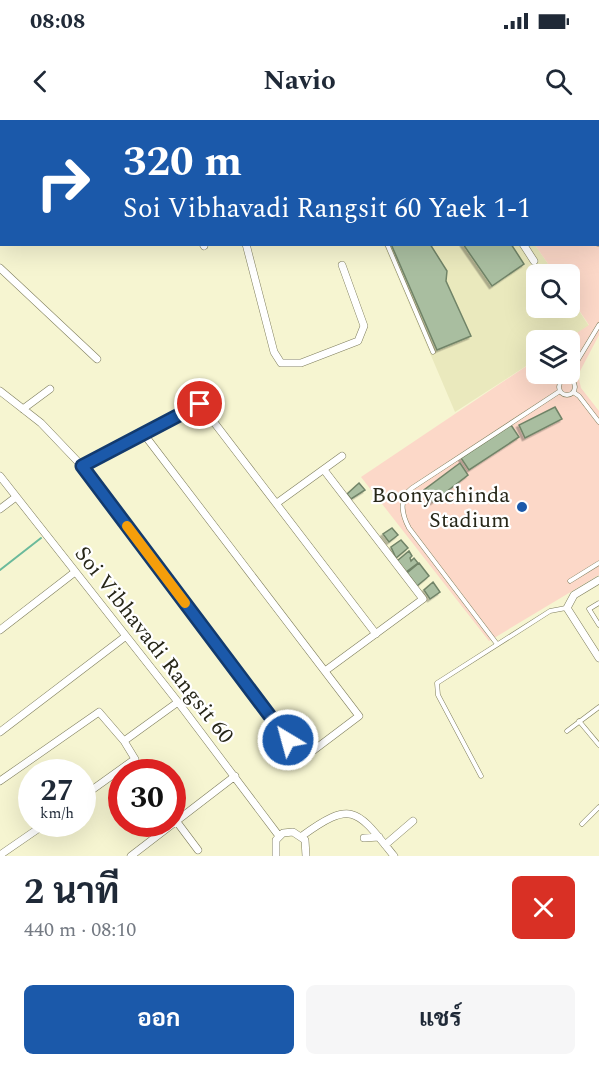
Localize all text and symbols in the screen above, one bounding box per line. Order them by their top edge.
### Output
text: 08:08 [30,5,85,38]
text: Navio [263,60,336,102]
icon: back [24,65,57,98]
icon: search [542,65,575,98]
text: 320 m [123,131,242,194]
icon: right [24,144,102,222]
text: Soi Vibhavadi Rangsit 60 Yaek 1-1 [123,188,531,230]
map controls [526,264,580,384]
button: search [526,264,580,318]
button: layers [526,330,580,384]
pin [174,378,225,429]
icon: arrive [183,387,216,420]
place label: Boonyachinda Stadium [372,479,510,537]
marker: Boonyachinda Stadium [515,500,529,514]
street label: Soi Vibhavadi Rangsit 60 [66,539,242,751]
position arrow [256,708,320,772]
speed limit sign: 30 [108,759,186,837]
text: 27 [40,768,74,814]
text: km/h [40,802,74,825]
text: 2 นาที [24,865,119,920]
button: close [512,876,575,939]
text: 440 m · 08:10 [24,915,136,945]
button: ออก [24,985,294,1054]
button: แชร์ [306,985,575,1054]

